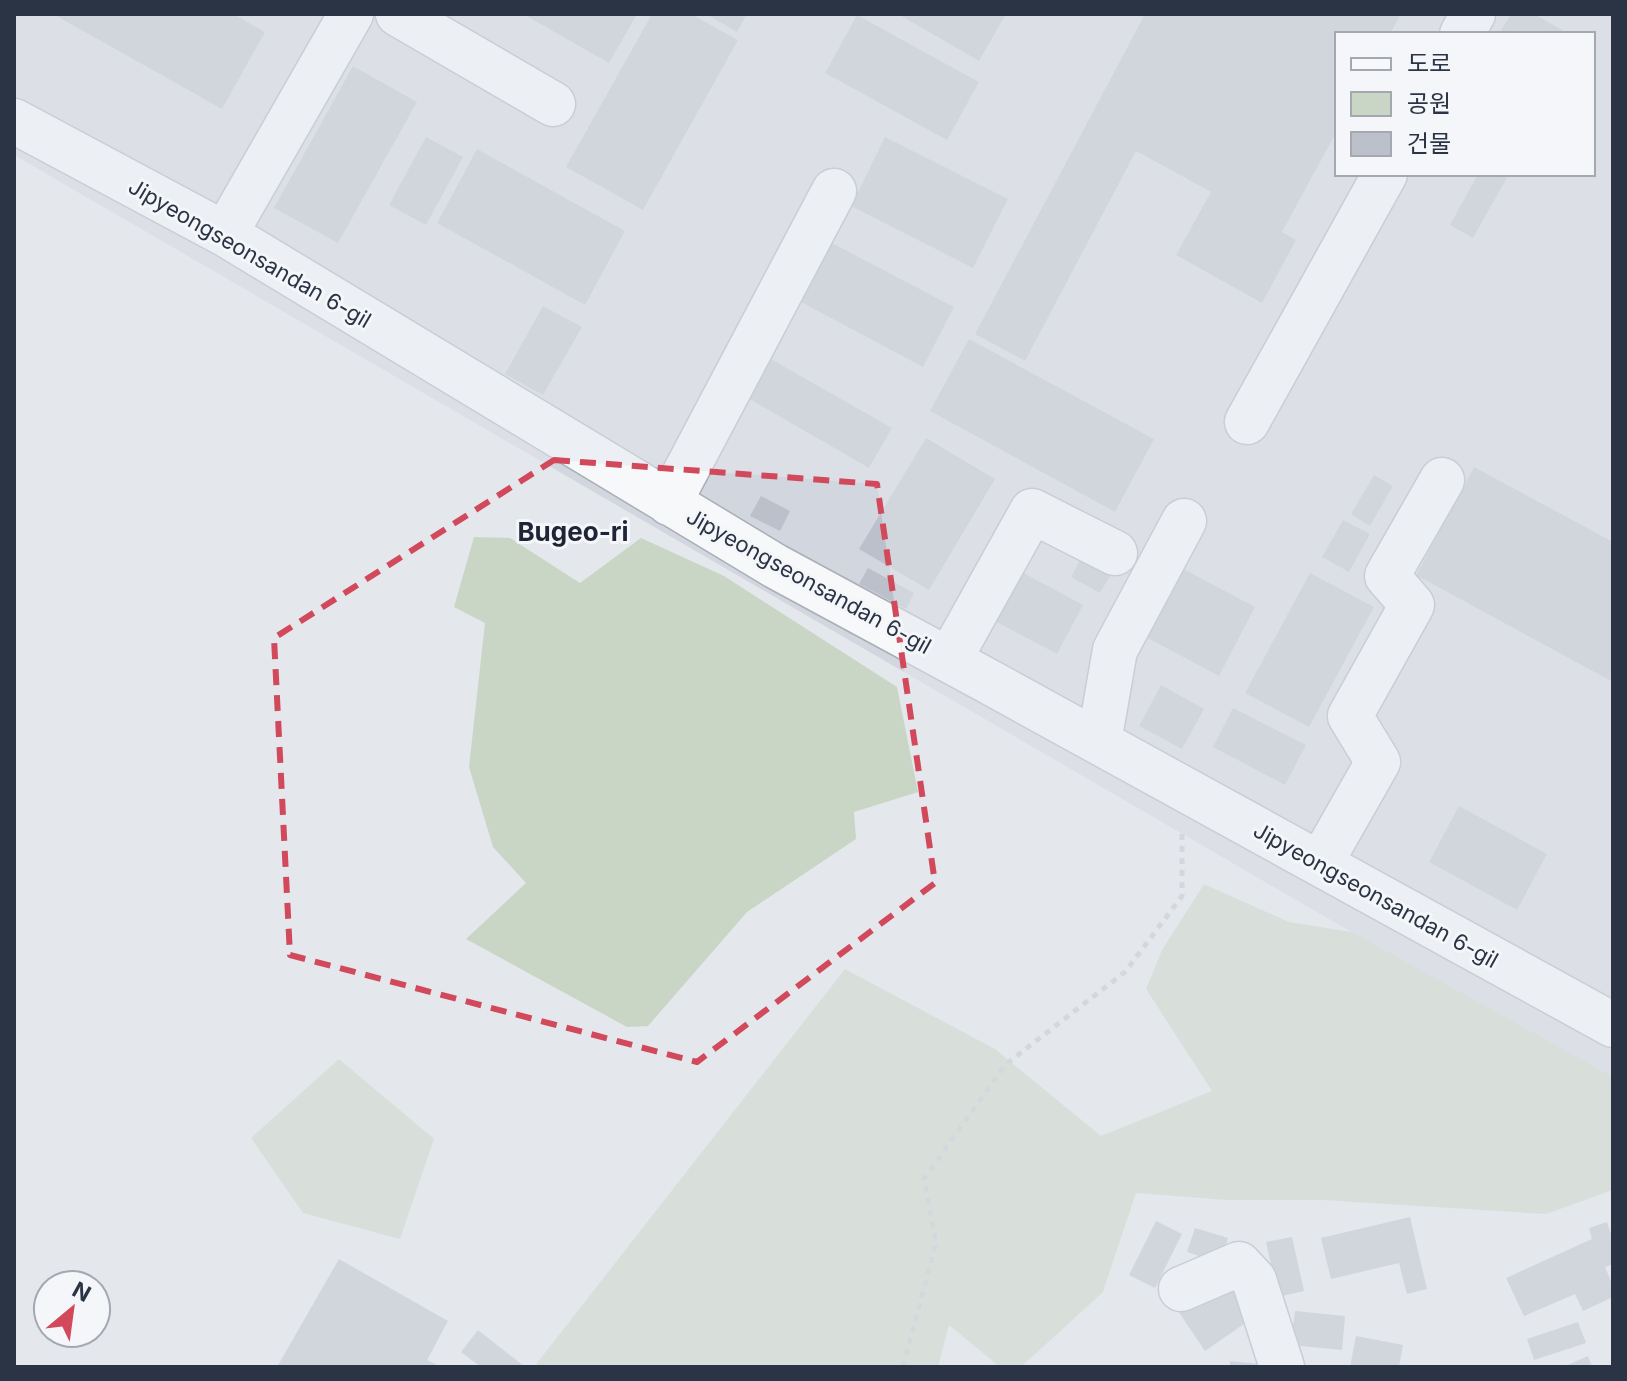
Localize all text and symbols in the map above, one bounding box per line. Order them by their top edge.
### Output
legend [1335,32,1595,176]
text: 도로 [1407,49,1451,78]
text: 공원 [1407,89,1451,118]
text: 건물 [1407,129,1451,158]
street label: Jipyeongseonsandan 6-gil [124,173,376,333]
street label: Jipyeongseonsandan 6-gil [682,503,936,659]
district label: Bugeo-ri [517,516,629,547]
street label: Jipyeongseonsandan 6-gil [1249,817,1503,973]
north arrow [32,1269,112,1349]
text: N [68,1276,95,1307]

